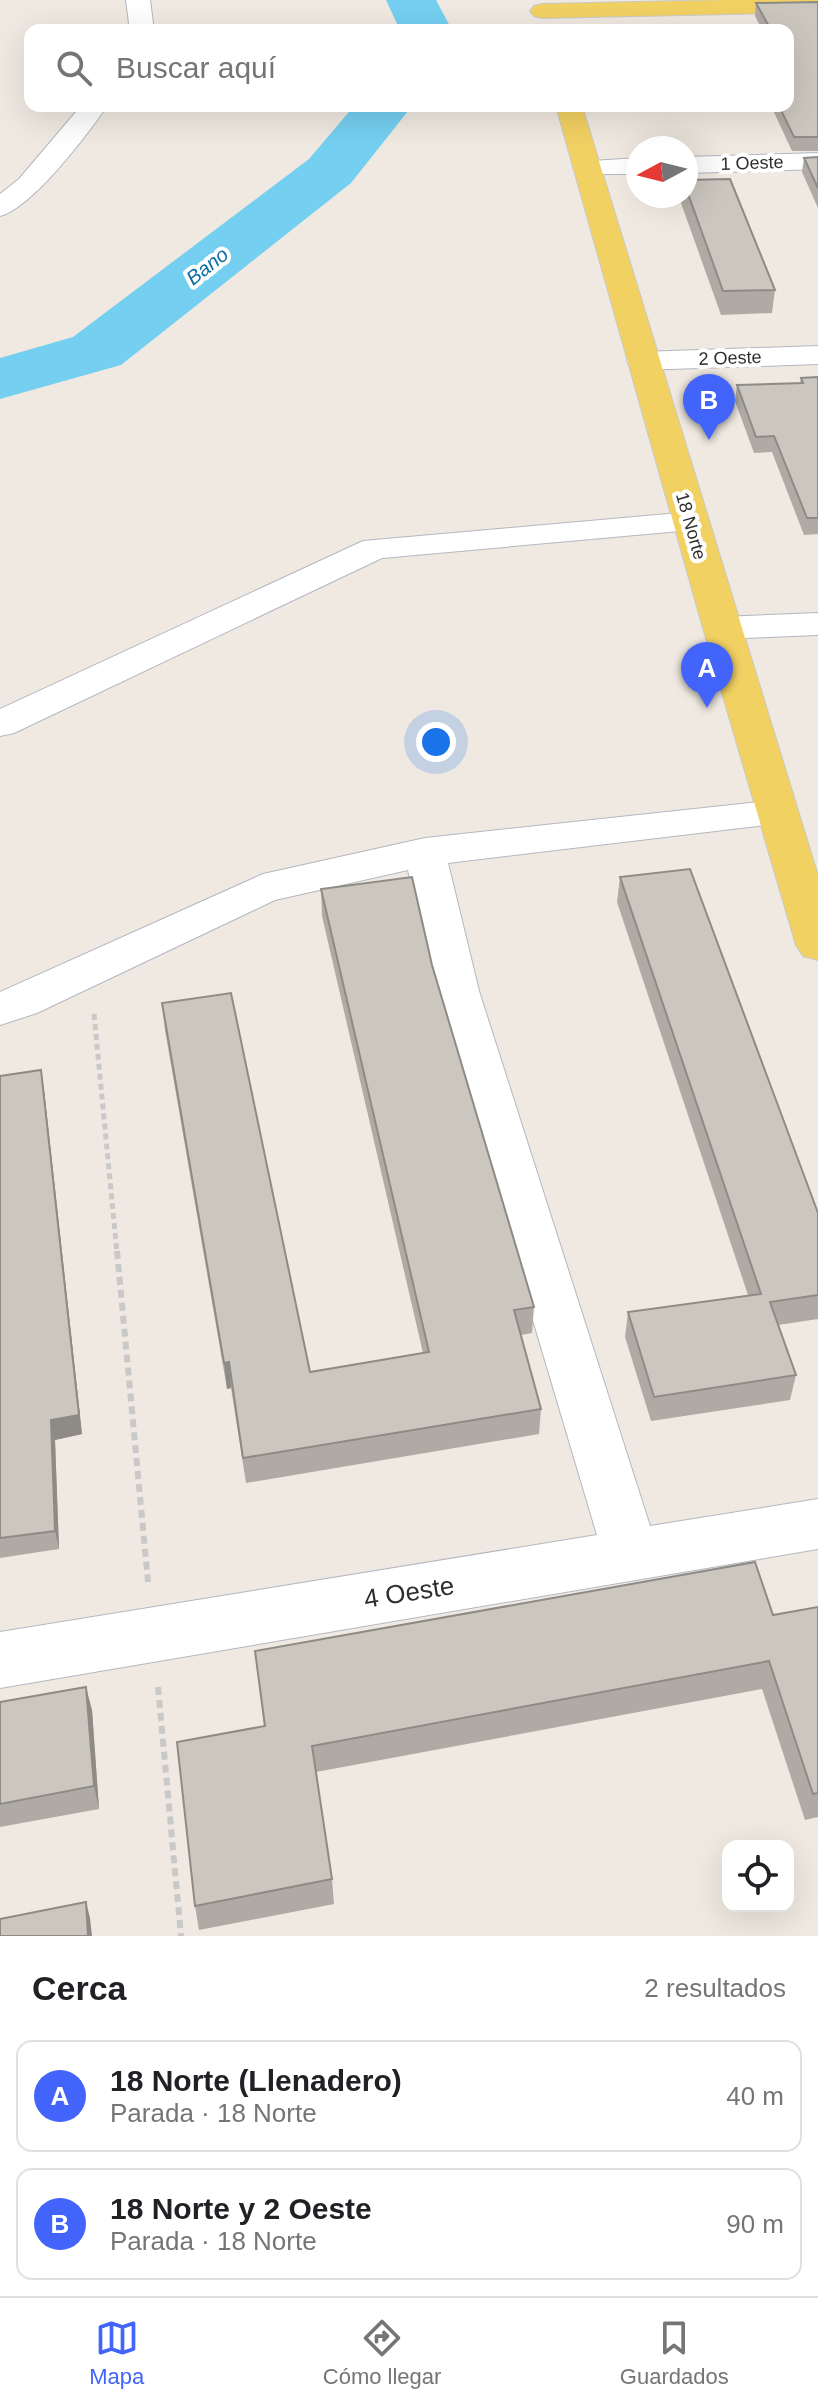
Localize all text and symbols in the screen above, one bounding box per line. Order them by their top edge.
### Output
search box [24,24,794,112]
icon: search [52,46,96,90]
text: Buscar aquí [116,51,276,84]
north arrow [626,136,698,208]
street label: 1 Oeste [720,152,784,174]
water label: Bano [182,243,232,289]
street label: 2 Oeste [698,347,762,369]
pin: B [683,374,735,440]
street label: 18 Norte [672,490,710,562]
pin: A [681,642,733,708]
your location [416,722,456,762]
street label: 4 Oeste [362,1570,456,1614]
map controls [722,1840,794,1912]
button: locate [722,1840,794,1912]
text: Cerca [32,1969,127,2007]
text: 2 resultados [644,1973,786,2003]
text: 18 Norte (Llenadero) [110,2064,402,2097]
text: A [51,2081,69,2111]
text: 40 m [726,2081,784,2111]
text: Parada · 18 Norte [110,2098,317,2128]
text: 18 Norte y 2 Oeste [110,2192,372,2225]
text: B [51,2209,69,2239]
text: 90 m [726,2209,784,2239]
text: Parada · 18 Norte [110,2226,317,2256]
tab: Mapa [89,2316,144,2390]
tab: Cómo llegar [323,2316,441,2390]
tab: Guardados [620,2316,729,2390]

